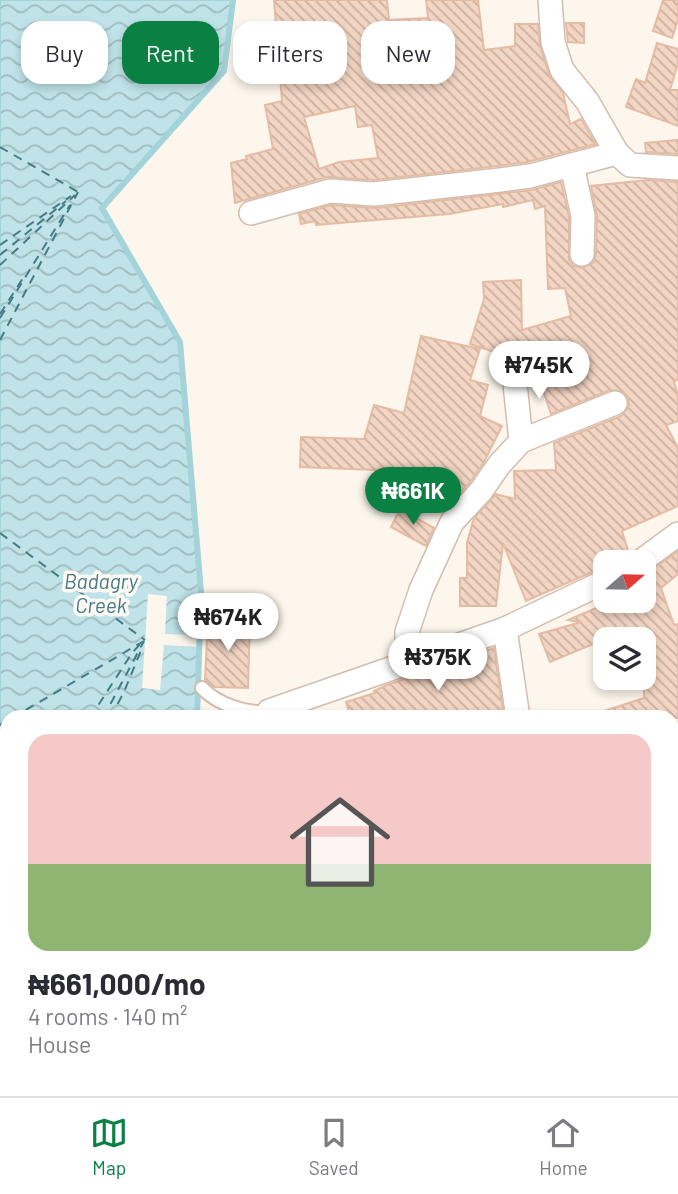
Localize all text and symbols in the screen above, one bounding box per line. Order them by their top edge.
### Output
chip: Buy [21,21,108,84]
chip: Rent [122,21,219,84]
chip: Filters [233,21,347,84]
chip: New [361,21,455,84]
pin: ₦745K [490,342,588,401]
text: ₦745K [505,350,573,378]
pin: ₦661K [364,468,462,527]
text: ₦661K [381,476,445,504]
north arrow [593,550,656,612]
map controls [593,550,656,690]
water label: Badagry Creek [64,568,139,617]
pin: ₦674K [179,594,277,653]
text: ₦674K [194,602,262,630]
button: layers [593,627,656,690]
pin: ₦375K [389,634,487,693]
text: ₦375K [404,642,472,670]
icon: home [277,779,403,905]
text: ₦661,000/mo [28,965,206,1001]
text: 4 rooms · 140 m² [28,1002,188,1030]
text: House [28,1030,91,1058]
tab: Map [90,1114,128,1179]
tab: Saved [309,1114,359,1179]
tab: Home [539,1114,588,1179]

